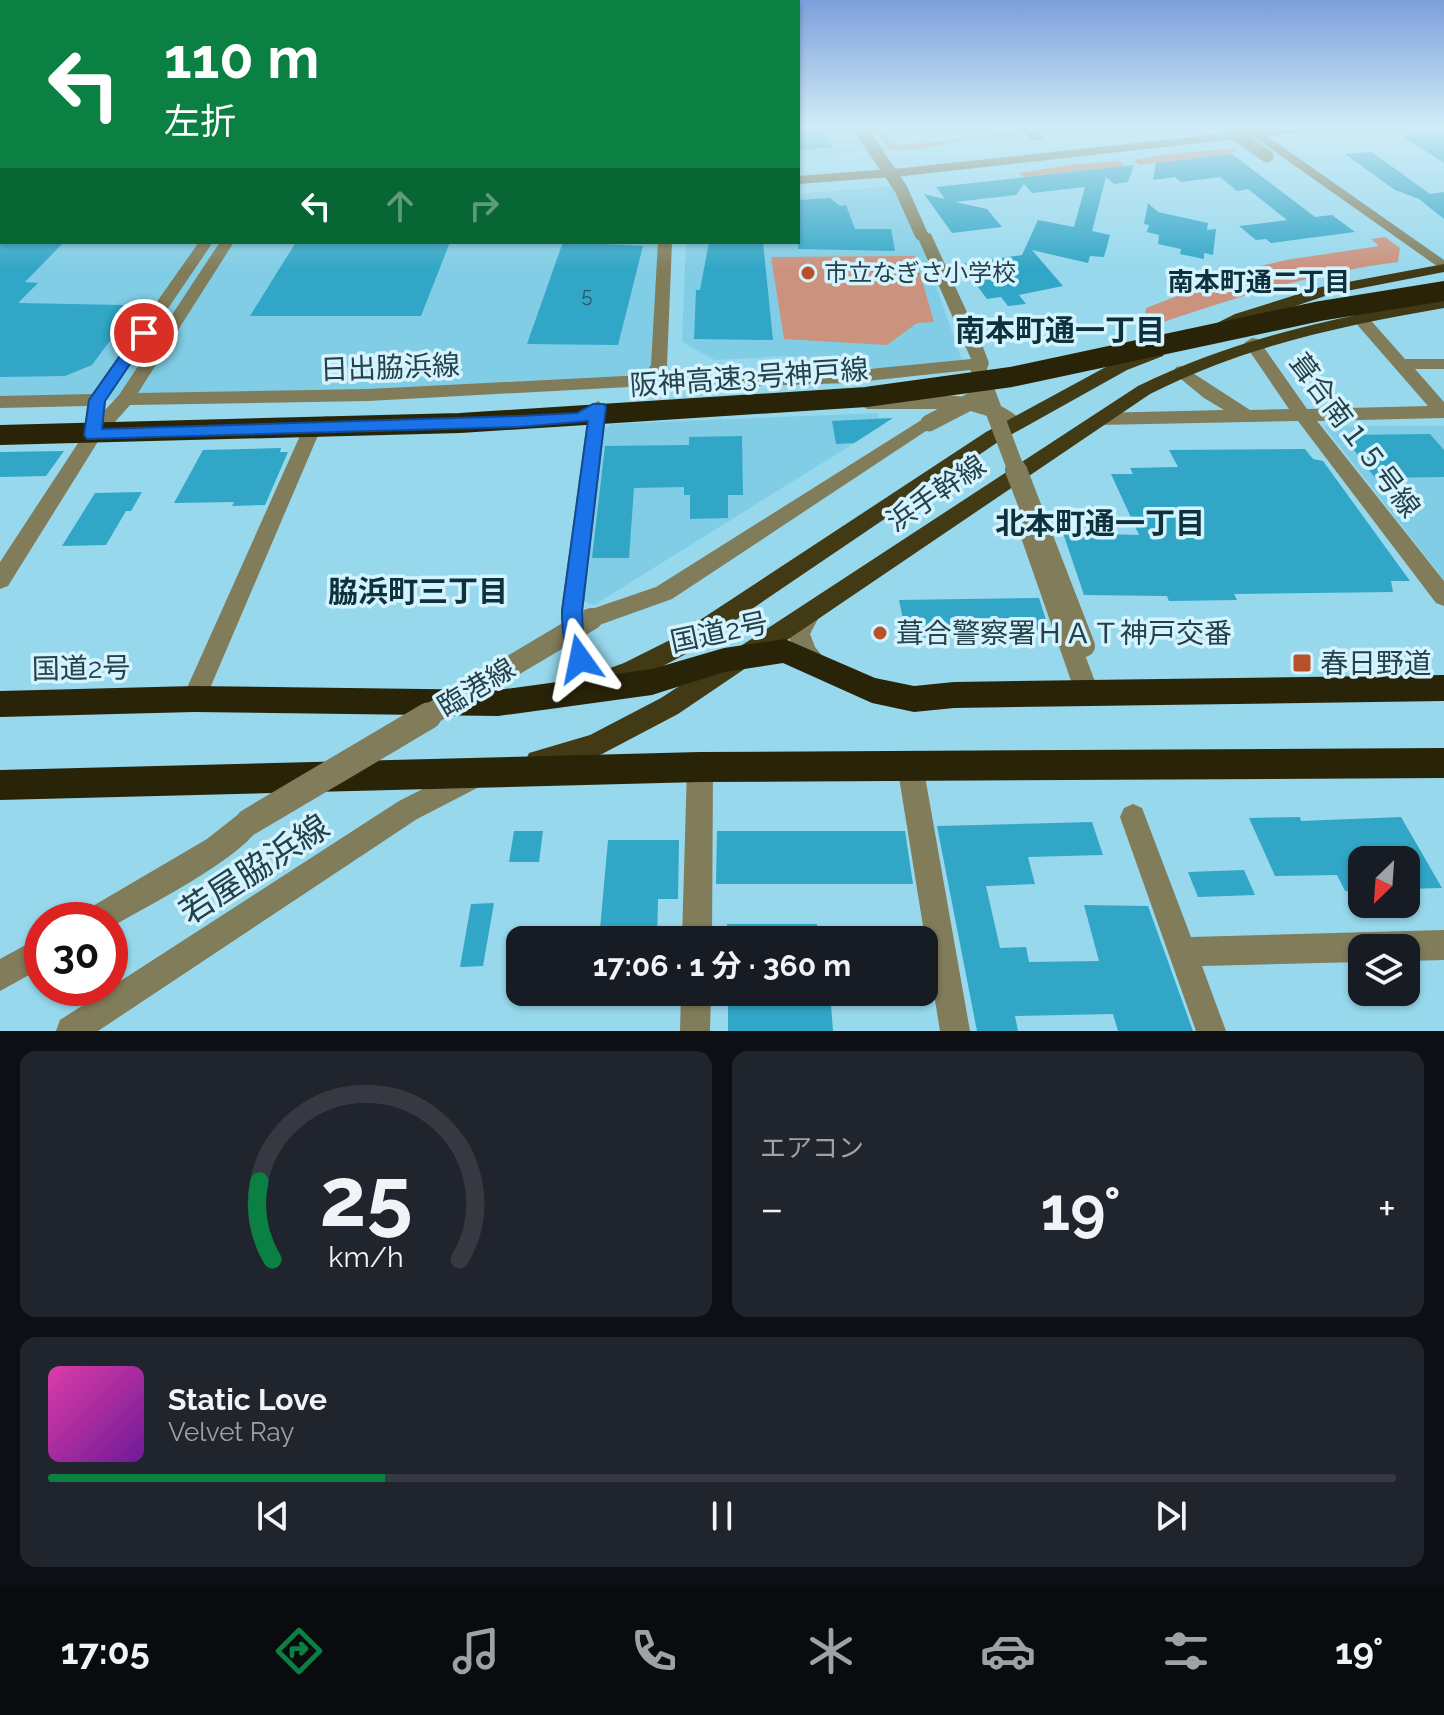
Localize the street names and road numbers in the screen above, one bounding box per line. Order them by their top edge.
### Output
street label: 葺合南１５号線 [1282,347,1427,524]
street label: 日出脇浜線 [319,349,461,386]
street label: 阪神高速3号神戸線 [629,353,869,402]
street label: 浜手幹線 [881,448,992,538]
street label: 国道2号 [667,606,771,659]
street label: 国道2号 [31,651,131,686]
street label: 臨港線 [432,652,521,723]
street label: 若屋脇浜線 [172,806,336,932]

